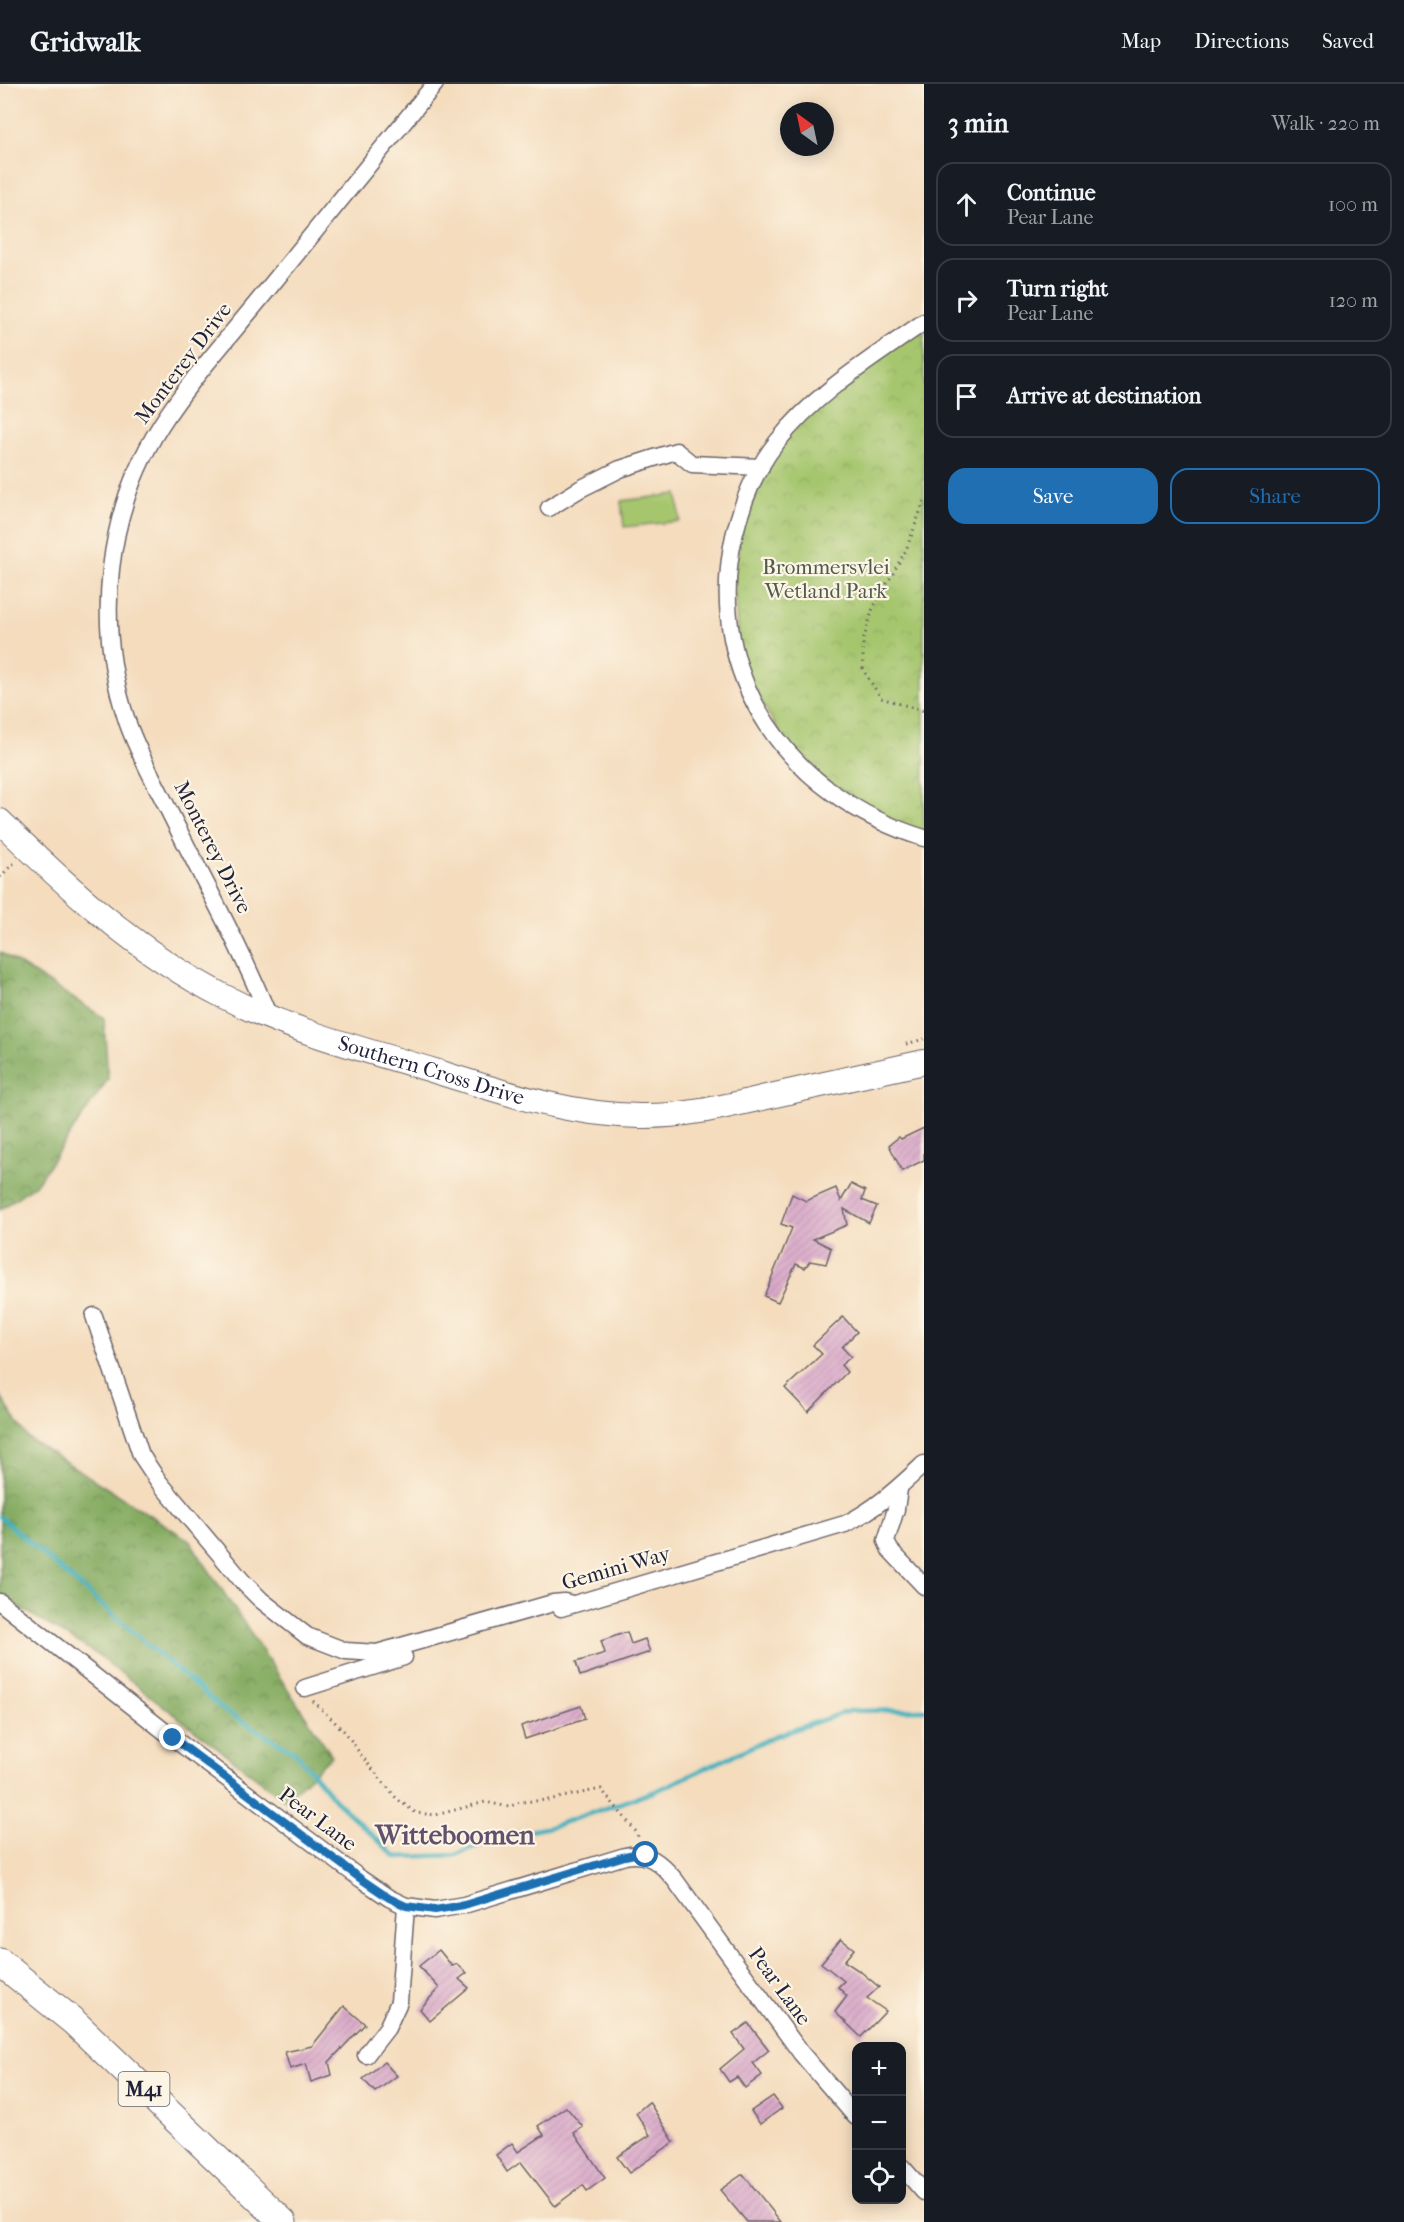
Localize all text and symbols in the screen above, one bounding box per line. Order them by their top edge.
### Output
text: Gridwalk [30,25,141,58]
text: Map [1121,29,1161,53]
text: Directions [1194,29,1289,53]
text: Saved [1322,29,1374,53]
north arrow [780,102,834,156]
text: 3 min [948,108,1009,139]
text: Walk · 220 m [1272,112,1380,135]
text: Continue [1007,180,1096,206]
icon: ahead [950,188,983,221]
text: 100 m [1328,193,1378,216]
text: Pear Lane [1007,206,1093,229]
text: Turn right [1007,276,1108,302]
icon: right [950,284,983,317]
text: 120 m [1329,289,1378,312]
street label: Monterey Drive [130,298,236,428]
text: Pear Lane [1007,302,1093,325]
icon: arrive [950,380,983,413]
text: Arrive at destination [1007,383,1201,409]
button: Save [948,468,1158,524]
button: Share [1170,468,1380,524]
park label: Brommersvlei Wetland Park [762,555,890,603]
street label: Monterey Drive [169,777,257,917]
street label: Southern Cross Drive [335,1031,527,1110]
street label: Gemini Way [559,1541,674,1595]
route end [159,1724,185,1750]
street label: Pear Lane [275,1782,361,1856]
district label: Witteboomen [374,1819,535,1851]
route start [632,1841,658,1867]
street label: Pear Lane [744,1942,816,2030]
map controls [852,2042,906,2204]
button: + [852,2042,906,2096]
road number: M41 [118,2072,170,2106]
button: − [852,2096,906,2150]
button: locate [852,2150,906,2204]

